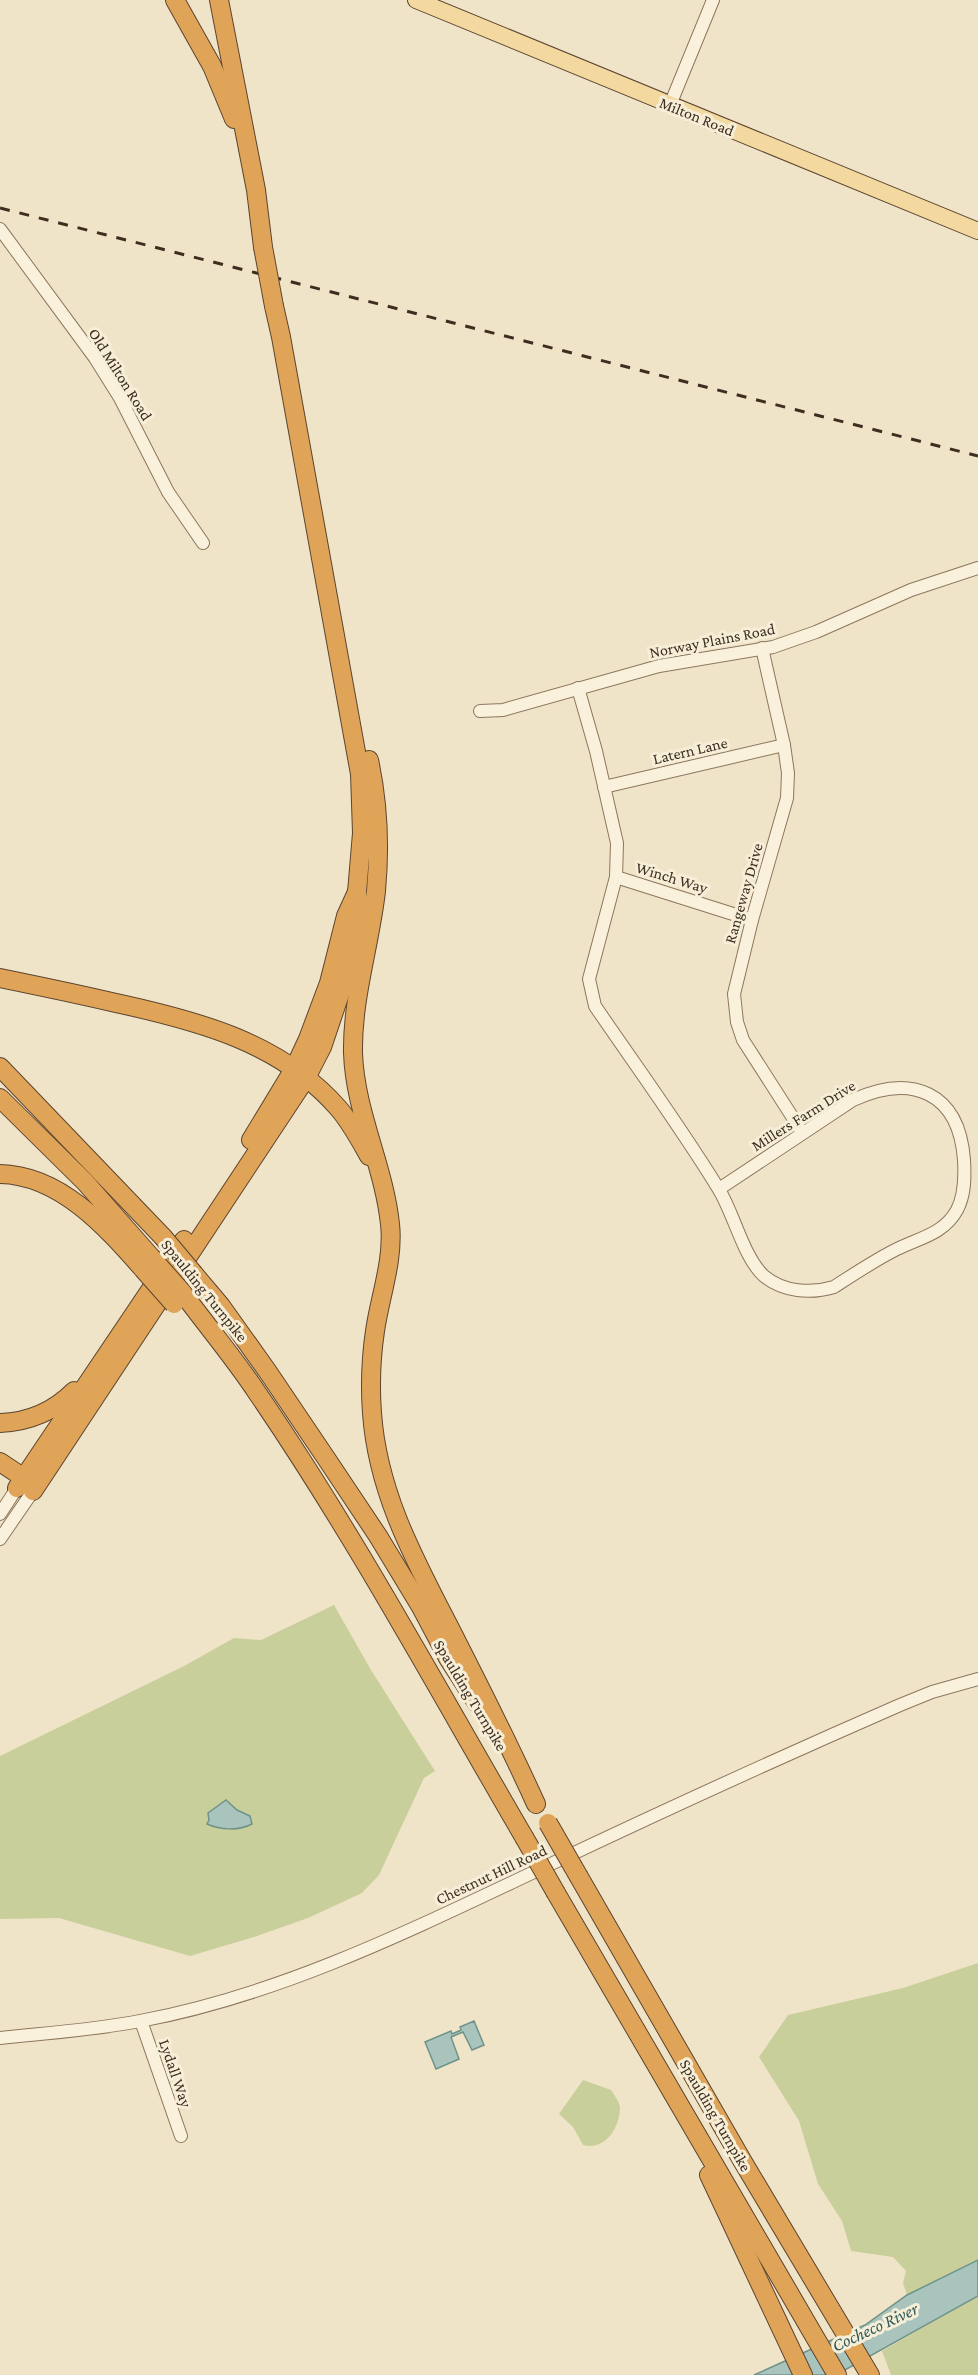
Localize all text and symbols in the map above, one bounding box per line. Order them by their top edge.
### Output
street label: Milton Road [657,94,737,139]
street label: Old Milton Road [86,325,156,424]
street label: Norway Plains Road [648,620,777,662]
street label: Latern Lane [651,734,729,767]
street label: Rangeway Drive [721,841,767,946]
street label: Winch Way [634,859,710,898]
street label: Millers Farm Drive [748,1077,858,1154]
street label: Spaulding Turnpike [157,1236,251,1345]
street label: Spaulding Turnpike [430,1637,510,1754]
street label: Chestnut Hill Road [433,1841,550,1908]
street label: Lydall Way [155,2037,195,2110]
street label: Spaulding Turnpike [676,2056,755,2175]
water label: Cocheco River [829,2298,922,2356]

